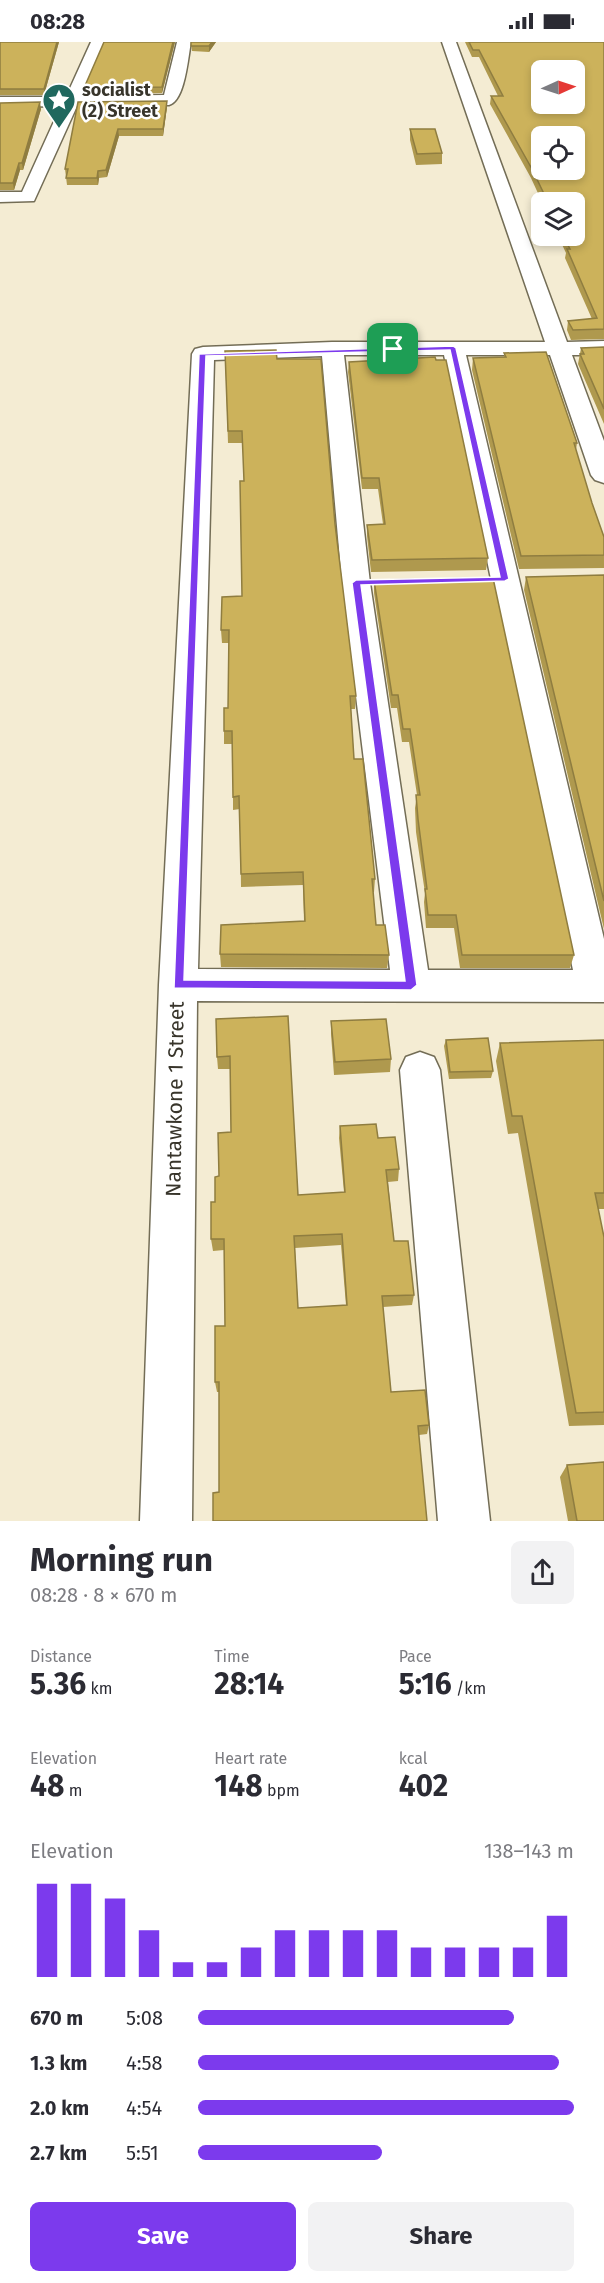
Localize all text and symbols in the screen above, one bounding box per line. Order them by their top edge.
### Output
text: 08:28 [30,8,85,35]
north arrow [531,60,585,114]
map controls [531,60,585,246]
place label: socialist (2) Street [82,79,159,122]
place icon: socialist (2) Street [41,82,77,129]
button: locate [531,126,585,180]
button: layers [531,192,585,246]
pin [367,323,418,374]
icon: arrive [376,332,409,365]
street label: Nantawkone 1 Street [160,1001,190,1197]
text: Morning run [30,1540,213,1580]
button: share [511,1541,574,1604]
text: 08:28 · 8 × 670 m [30,1583,177,1607]
text: Distance [30,1647,92,1666]
text: Time [214,1647,250,1666]
text: Pace [399,1647,432,1666]
text: 5.36 [30,1666,86,1702]
text: 28:14 [214,1666,284,1702]
text: 5:16 [399,1666,452,1702]
text: km [86,1679,112,1698]
text: /km [452,1679,486,1698]
text: Elevation [30,1749,97,1768]
text: Heart rate [214,1749,287,1768]
text: kcal [399,1749,427,1768]
text: 48 [30,1768,64,1804]
text: 148 [214,1768,263,1804]
text: 402 [399,1768,448,1804]
text: m [64,1781,82,1800]
text: bpm [263,1781,300,1800]
text: Elevation [30,1839,114,1863]
text: 138–143 m [484,1839,574,1863]
text: 670 m [30,2006,83,2030]
text: 5:08 [126,2006,163,2030]
text: 1.3 km [30,2051,87,2075]
text: 4:58 [126,2051,163,2075]
text: 2.0 km [30,2096,89,2120]
text: 4:54 [126,2096,162,2120]
text: 2.7 km [30,2141,87,2165]
text: 5:51 [126,2141,159,2165]
button: Save [30,2202,296,2271]
button: Share [308,2202,574,2271]

